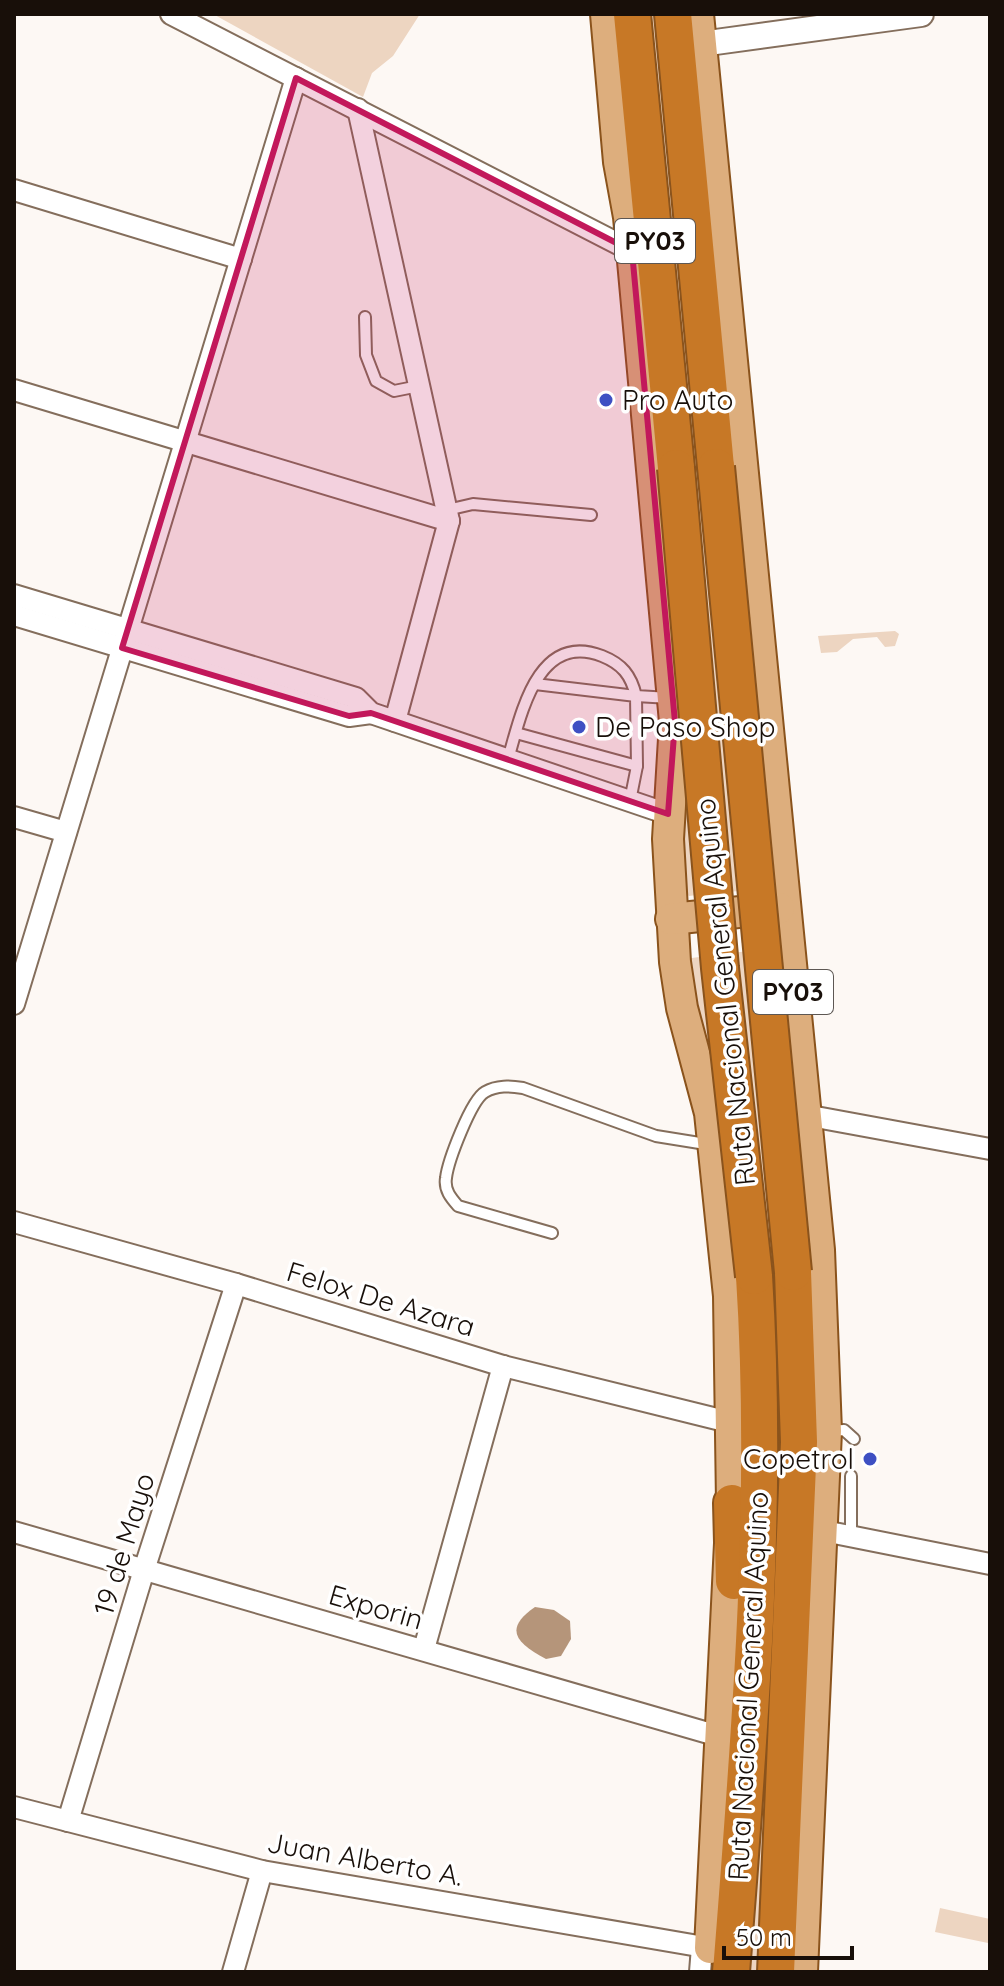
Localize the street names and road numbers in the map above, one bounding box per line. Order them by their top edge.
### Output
road number: PY03 [615,219,695,263]
street label: Ruta Nacional General Aquino [687,797,762,1188]
road number: PY03 [753,970,833,1014]
street label: Felox De Azara [283,1253,479,1344]
street label: 19 de Mayo [85,1469,162,1619]
street label: Ruta Nacional General Aquino [720,1491,775,1881]
street label: Exporin [325,1576,427,1637]
street label: Juan Alberto A. [265,1824,466,1893]

